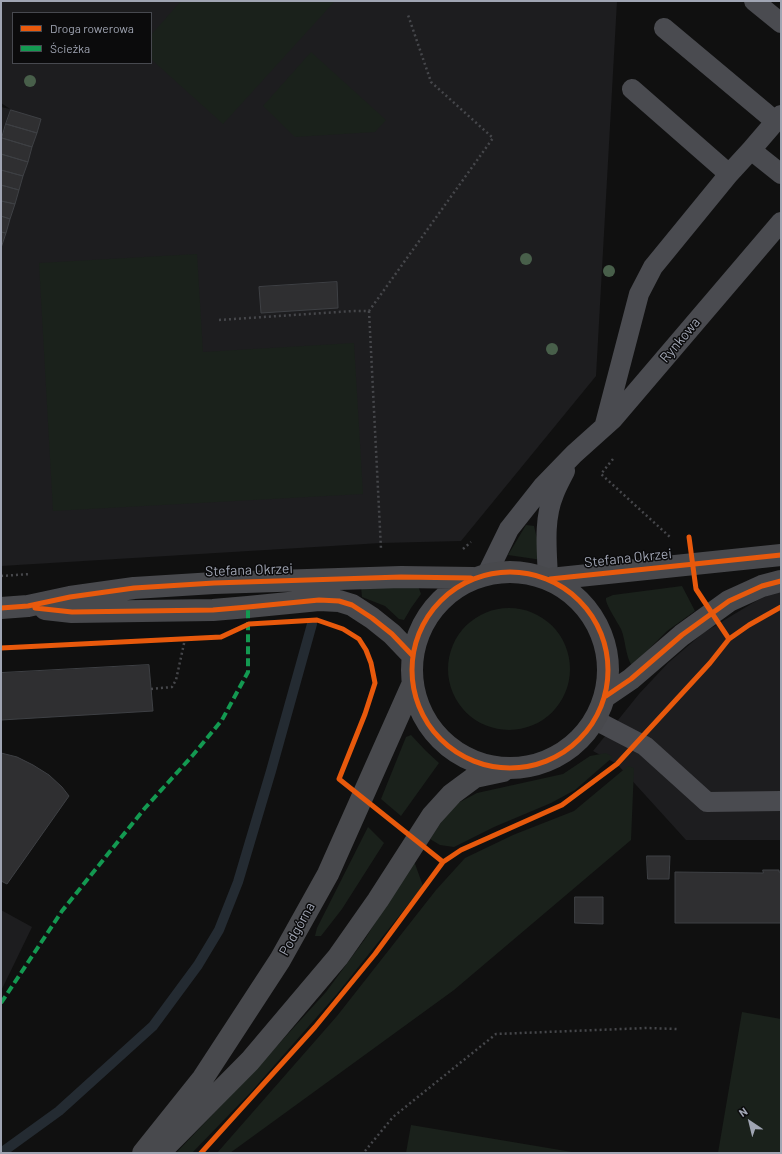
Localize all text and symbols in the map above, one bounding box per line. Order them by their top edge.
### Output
legend [12,12,152,64]
text: Droga rowerowa [50,21,134,35]
text: Ścieżka [50,41,90,55]
street label: Rynkowa [656,314,704,366]
street label: Stefana Okrzei [583,545,673,571]
street label: Stefana Okrzei [205,560,293,580]
street label: Podgórna [276,900,318,958]
north arrow [730,1102,770,1142]
text: N [736,1104,750,1119]

